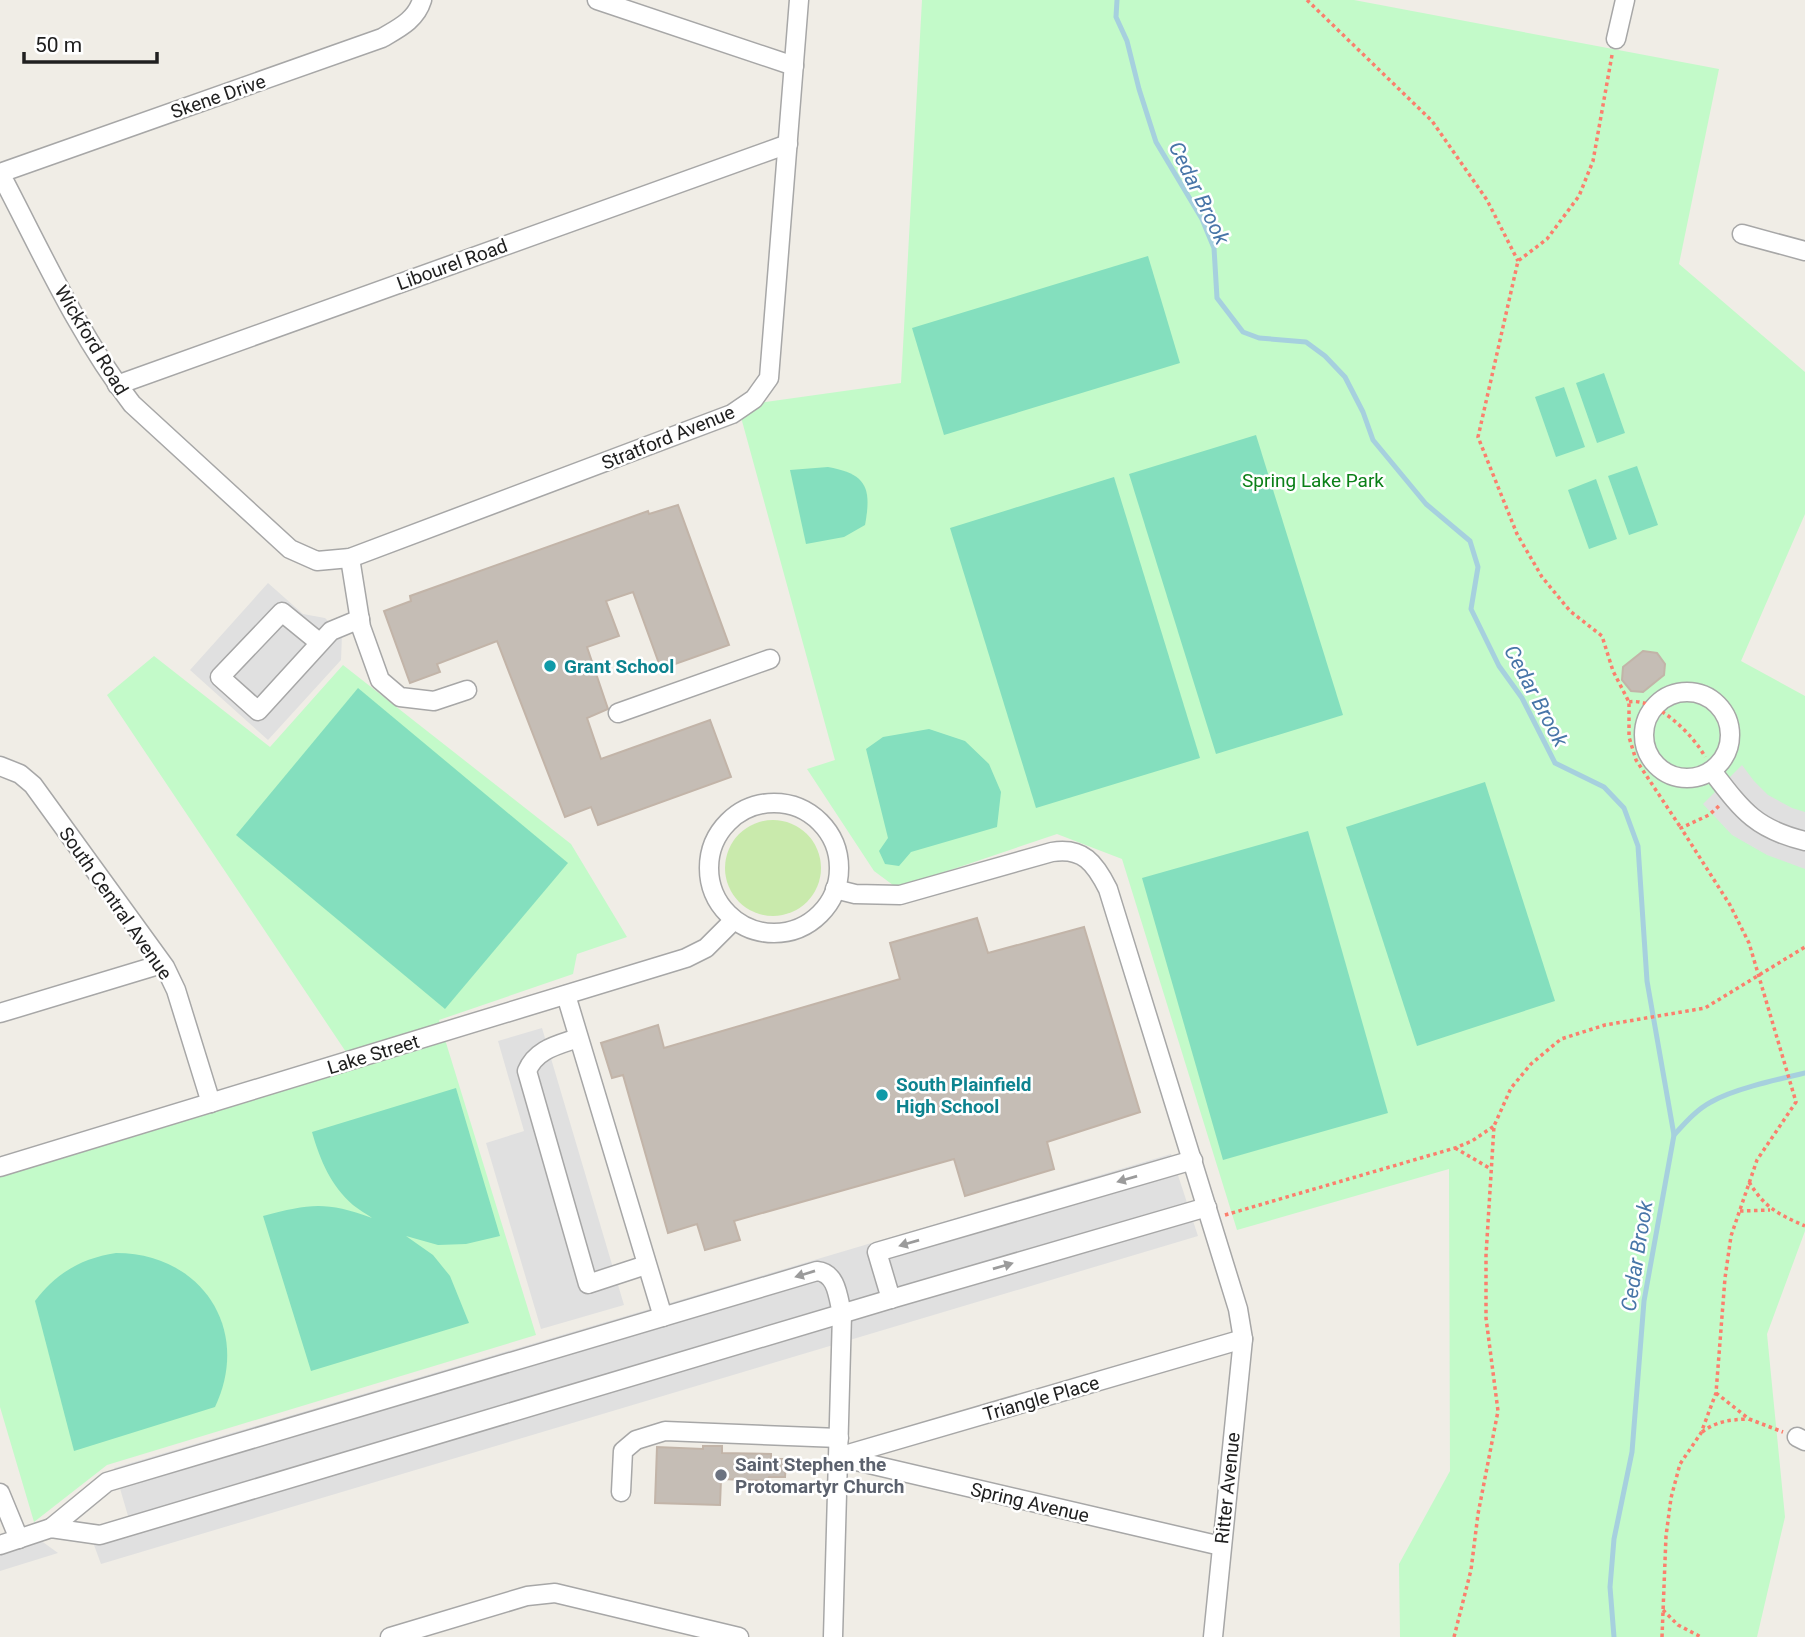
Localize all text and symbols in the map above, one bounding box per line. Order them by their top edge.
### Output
scale bar [24,21,158,65]
text: 50 m [35,33,82,57]
street label: Skene Drive [168,70,269,123]
water label: Cedar Brook [1164,138,1235,249]
street label: Libourel Road [394,234,511,295]
street label: Wickford Road [50,281,133,399]
street label: Stratford Avenue [598,400,738,475]
park label: Spring Lake Park [1242,469,1384,492]
water label: Cedar Brook [1499,641,1573,752]
place label: Grant School [564,655,674,678]
marker: Grant School [542,658,558,674]
street label: South Central Avenue [54,823,177,984]
street label: Lake Street [324,1030,422,1079]
place label: South Plainfield High School [896,1073,1032,1118]
marker: South Plainfield High School [874,1087,890,1103]
one-way arrow [1117,1175,1138,1185]
water label: Cedar Brook [1616,1198,1658,1313]
one-way arrow [898,1239,919,1249]
one-way arrow [993,1260,1015,1271]
one-way arrow [794,1270,815,1280]
street label: Triangle Place [980,1371,1102,1426]
street label: Ritter Avenue [1210,1431,1245,1545]
place label: Saint Stephen the Protomartyr Church [735,1453,904,1498]
marker: Saint Stephen the Protomartyr Church [713,1467,729,1483]
street label: Spring Avenue [968,1478,1091,1527]

